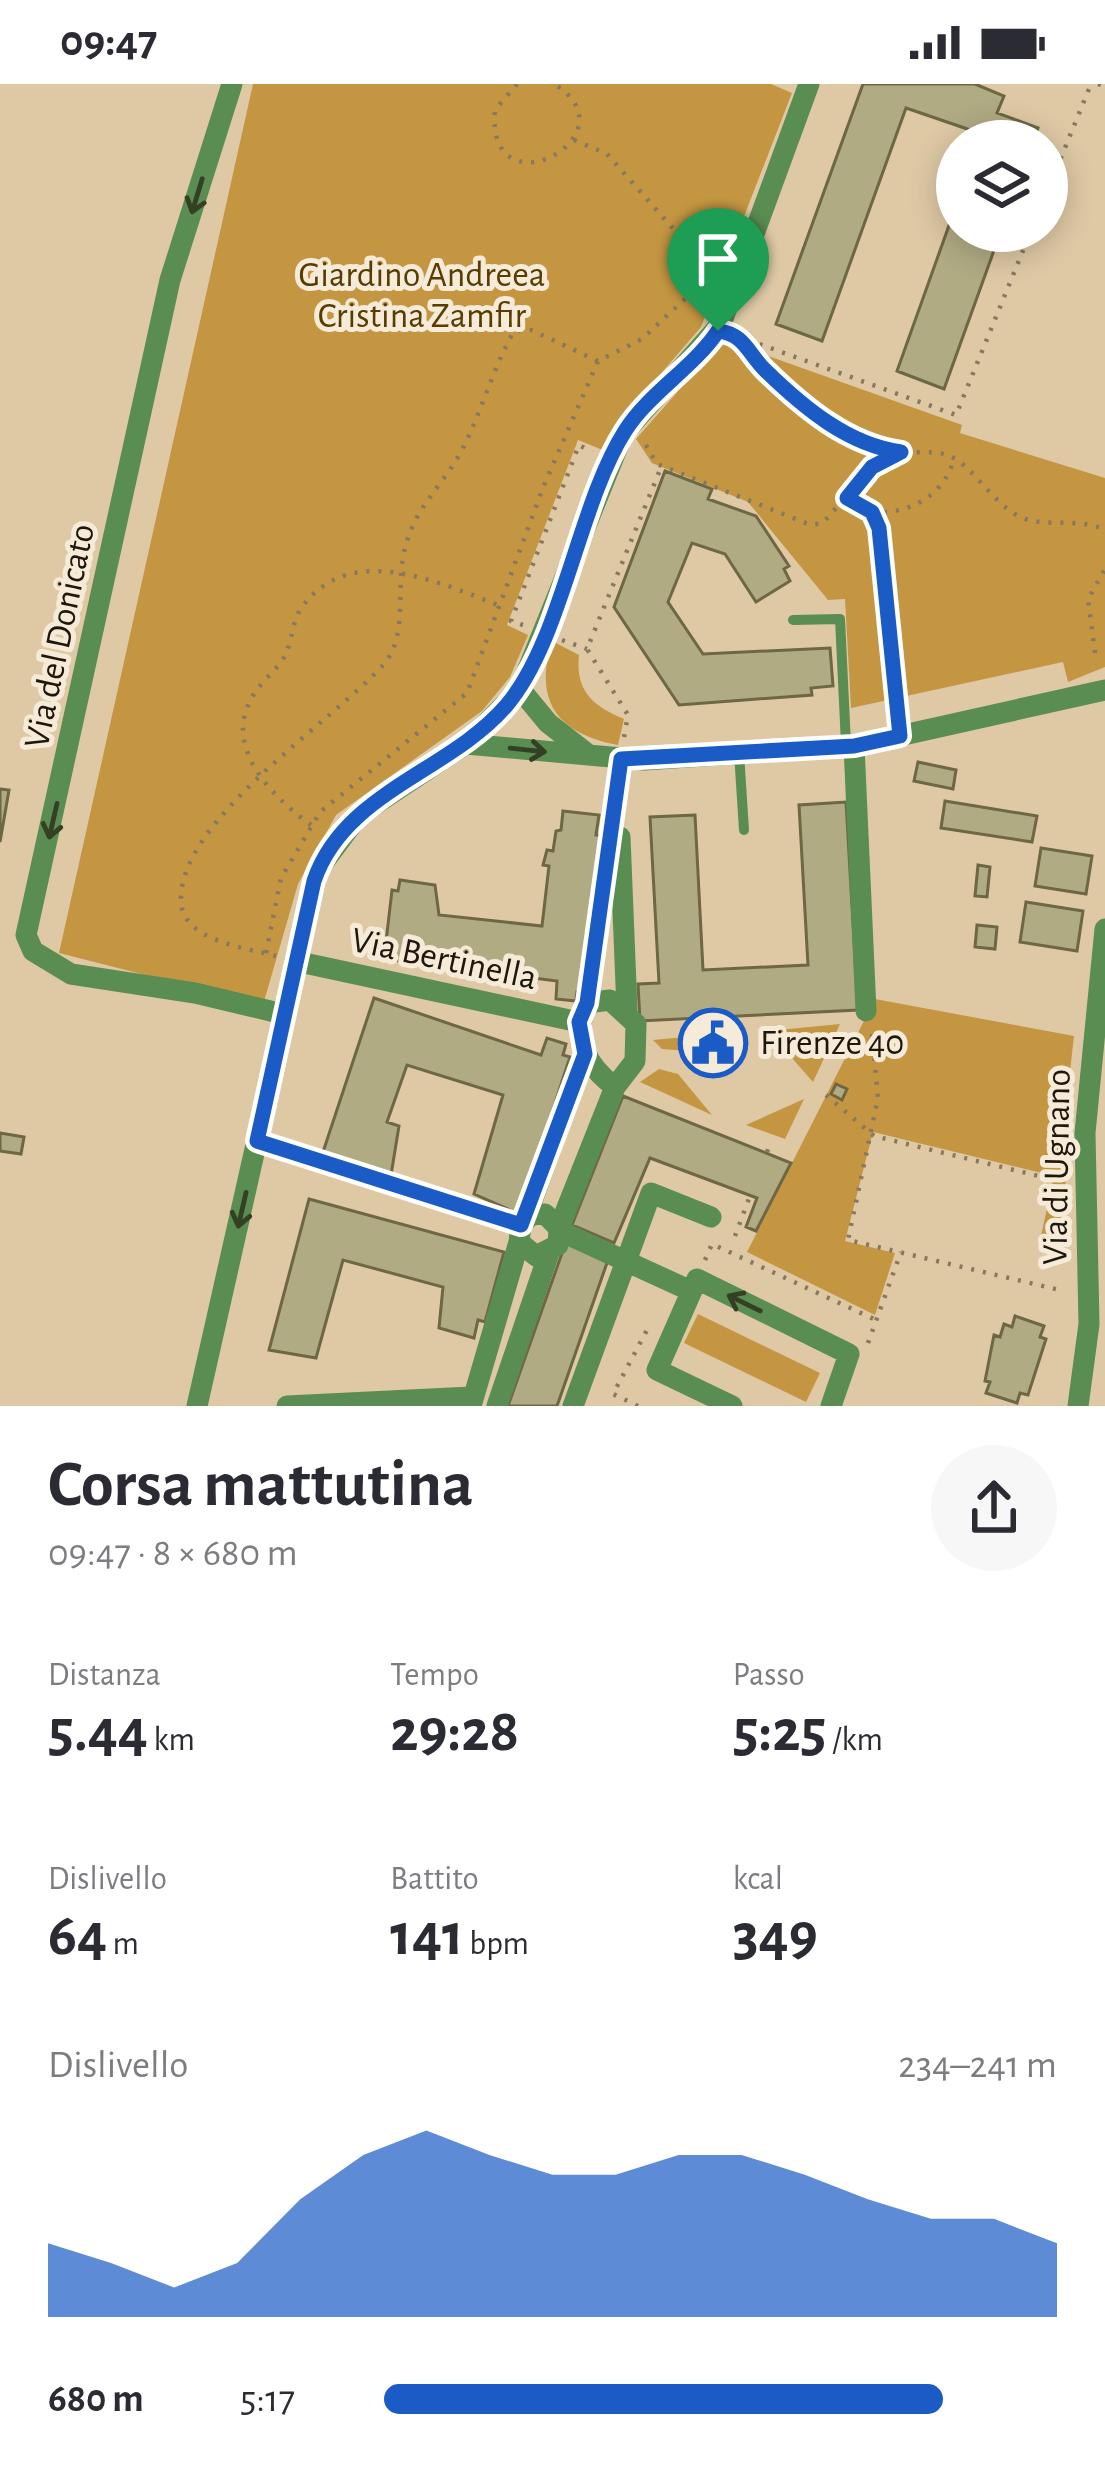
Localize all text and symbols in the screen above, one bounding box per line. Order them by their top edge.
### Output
text: 09:47 [60,19,158,64]
map controls [936,120,1068,252]
button: layers [936,120,1068,252]
one-way arrow [184,176,206,214]
pin [667,208,769,331]
icon: arrive [685,226,751,292]
park label: Giardino Andreea Cristina Zamfir [299,257,545,334]
street label: Via del Donicato [19,521,101,751]
one-way arrow [508,739,547,762]
one-way arrow [40,801,63,839]
street label: Via Bertinella [348,922,540,996]
public building icon: Firenze 40 [678,1008,748,1078]
place label: Firenze 40 [760,1025,904,1061]
street label: Via di Ugnano [1037,1069,1077,1265]
one-way arrow [229,1191,252,1229]
one-way arrow [727,1290,762,1313]
button: share [931,1445,1057,1571]
text: Corsa mattutina [48,1452,474,1518]
text: 09:47 · 8 × 680 m [48,1534,298,1573]
text: Distanza [48,1659,161,1692]
text: Tempo [390,1659,479,1692]
text: Passo [733,1659,805,1692]
text: 5.44 [48,1702,148,1762]
text: 29:28 [390,1702,519,1762]
text: 5:25 [733,1702,827,1762]
text: km [148,1724,195,1757]
text: /km [827,1724,883,1757]
text: Dislivello [48,1863,167,1896]
text: Battito [390,1863,479,1896]
text: kcal [733,1863,783,1896]
text: 64 [48,1906,107,1966]
text: 141 [390,1906,464,1966]
text: 349 [733,1906,818,1966]
text: m [107,1928,139,1961]
text: bpm [464,1928,529,1961]
text: Dislivello [48,2046,188,2085]
text: 234–241 m [898,2046,1057,2085]
text: 680 m [48,2380,144,2419]
text: 5:17 [240,2380,295,2419]

